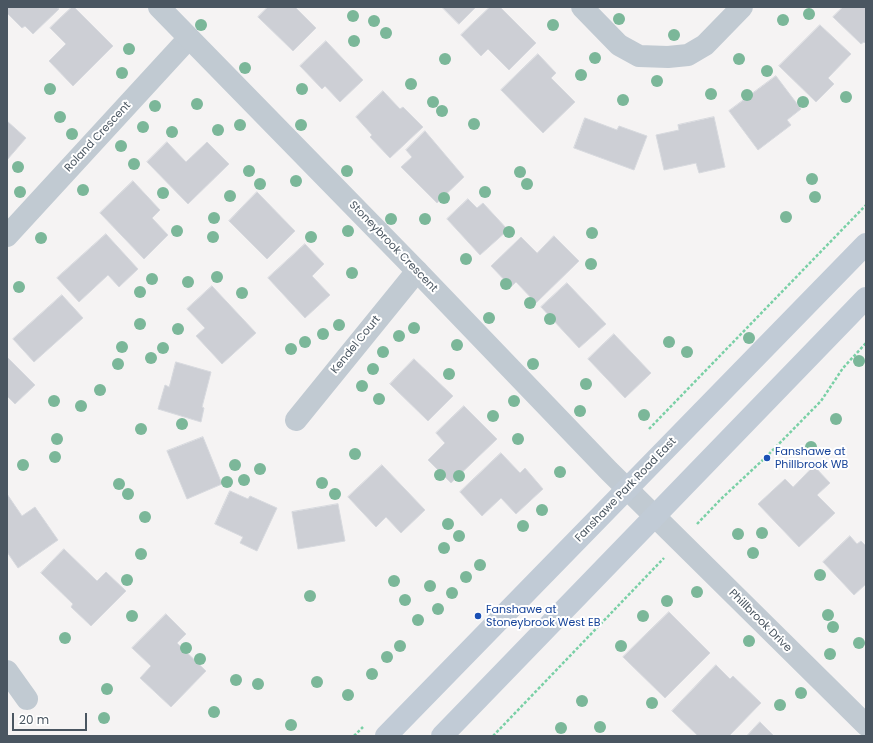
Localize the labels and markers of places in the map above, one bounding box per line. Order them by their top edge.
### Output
place label: Fanshawe at Phillbrook WB [775,445,848,471]
marker: Fanshawe at Phillbrook WB [762,453,772,463]
place label: Fanshawe at Stoneybrook West EB [486,603,600,629]
marker: Fanshawe at Stoneybrook West EB [473,611,483,621]

